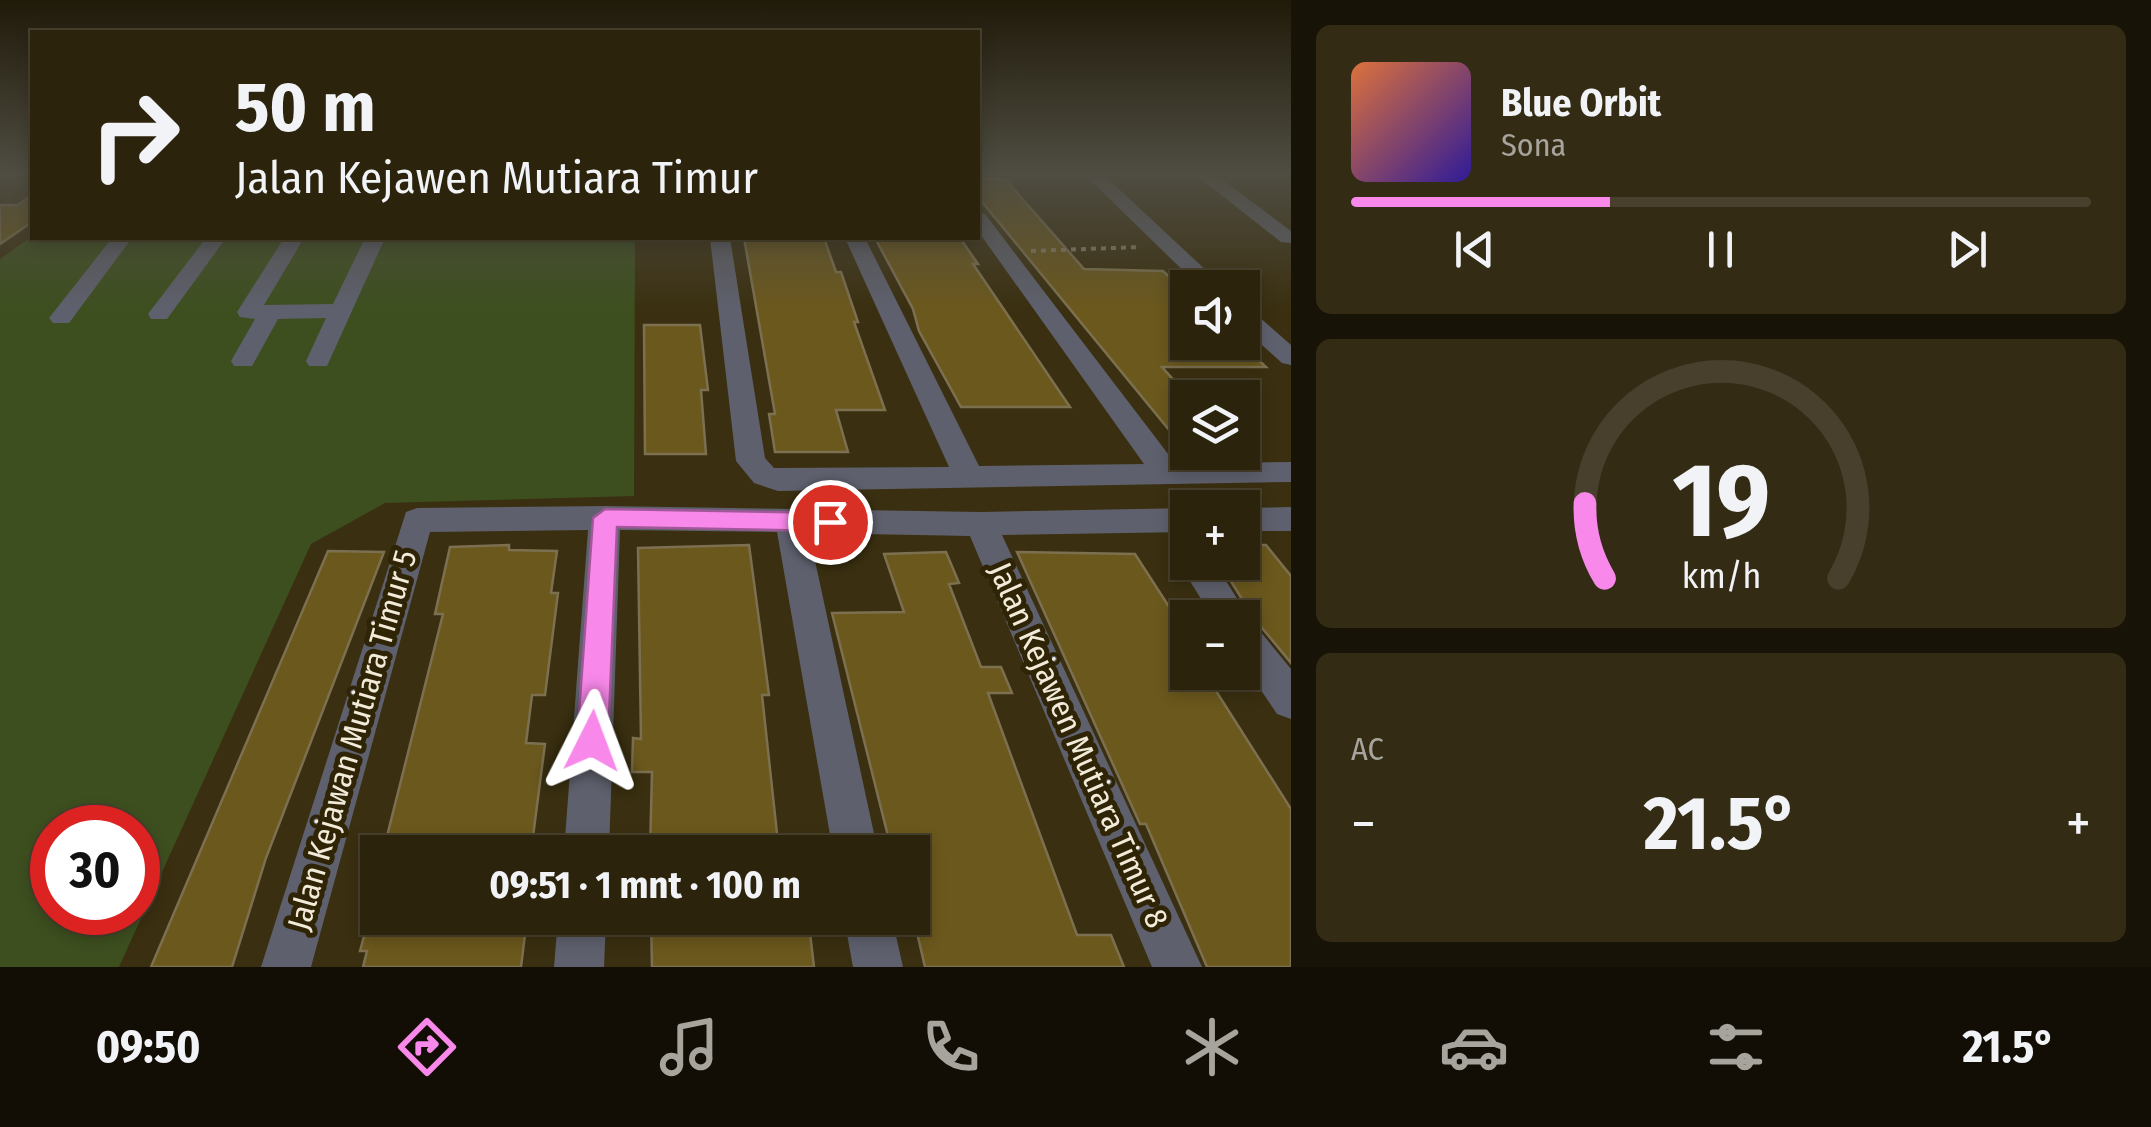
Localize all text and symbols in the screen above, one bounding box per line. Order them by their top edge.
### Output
text: 50 m [235,66,376,150]
icon: right [70,70,200,200]
text: Blue Orbit [1501,80,1661,126]
text: Sona [1501,126,1566,164]
text: Jalan Kejawen Mutiara Timur [235,151,758,205]
icon: previous [1447,222,1502,277]
icon: pause [1693,222,1748,277]
icon: next [1940,222,1995,277]
map controls [1170,270,1260,690]
button: sound [1170,270,1260,360]
button: layers [1170,380,1260,470]
text: 19 [1672,439,1770,564]
pin [788,480,873,565]
button: + [1170,490,1260,580]
icon: arrive [803,495,858,550]
street label: Jalan Kejawan Mutiara Timur 5 [279,546,425,934]
text: km/h [1681,555,1761,597]
street label: Jalan Kejawen Mutiara Timur 8 [981,557,1177,933]
button: − [1170,600,1260,690]
position arrow [540,689,644,793]
text: AC [1351,730,1384,768]
text: 21.5° [1644,779,1798,869]
text: − [1351,791,1376,857]
text: + [2066,791,2091,857]
speed limit sign: 30 [30,805,160,935]
text: 09:51 · 1 mnt · 100 m [489,862,801,908]
icon: directions [392,1012,462,1082]
icon: music [654,1012,724,1082]
icon: phone [916,1012,986,1082]
icon: climate [1177,1012,1247,1082]
icon: car [1439,1012,1509,1082]
icon: filters [1701,1012,1771,1082]
text: 09:50 [96,1020,201,1074]
text: 21.5° [1962,1020,2055,1074]

